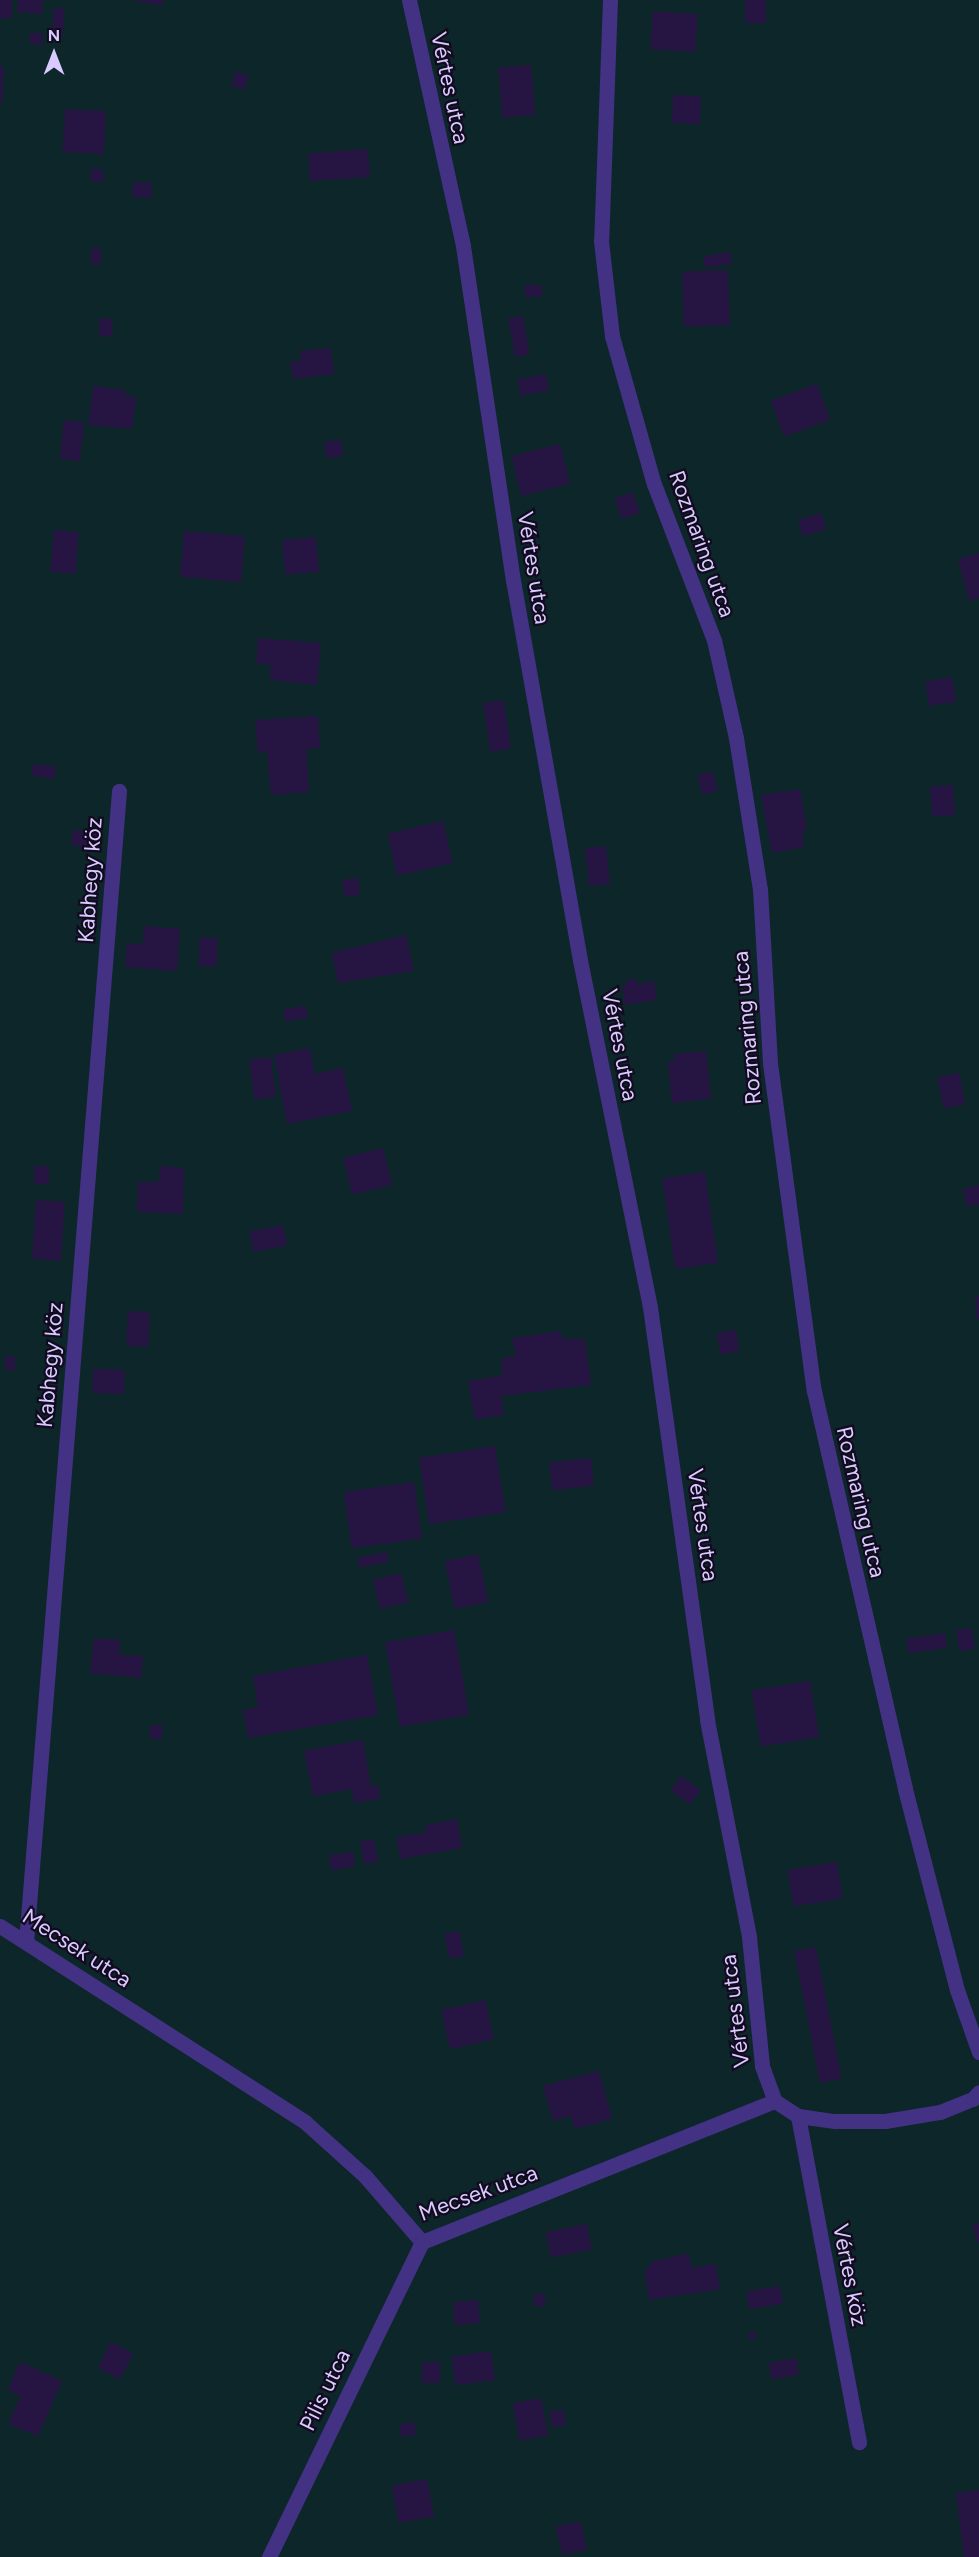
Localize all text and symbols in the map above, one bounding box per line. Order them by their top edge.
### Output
north arrow [24,24,84,84]
text: N [48,26,60,45]
street label: Vértes utca [425,30,475,146]
street label: Rozmaring utca [663,467,741,621]
street label: Vértes utca [512,510,556,626]
street label: Kabhegy köz [72,816,108,944]
street label: Rozmaring utca [727,950,767,1106]
street label: Vértes utca [596,987,644,1103]
street label: Kabhegy köz [31,1301,69,1429]
street label: Rozmaring utca [831,1424,891,1580]
street label: Vértes utca [682,1467,724,1583]
street label: Mecsek utca [18,1903,136,1993]
street label: Vértes utca [715,1953,755,2069]
street label: Mecsek utca [415,2159,541,2227]
street label: Vértes köz [827,2222,873,2328]
street label: Pilis utca [294,2345,356,2435]

